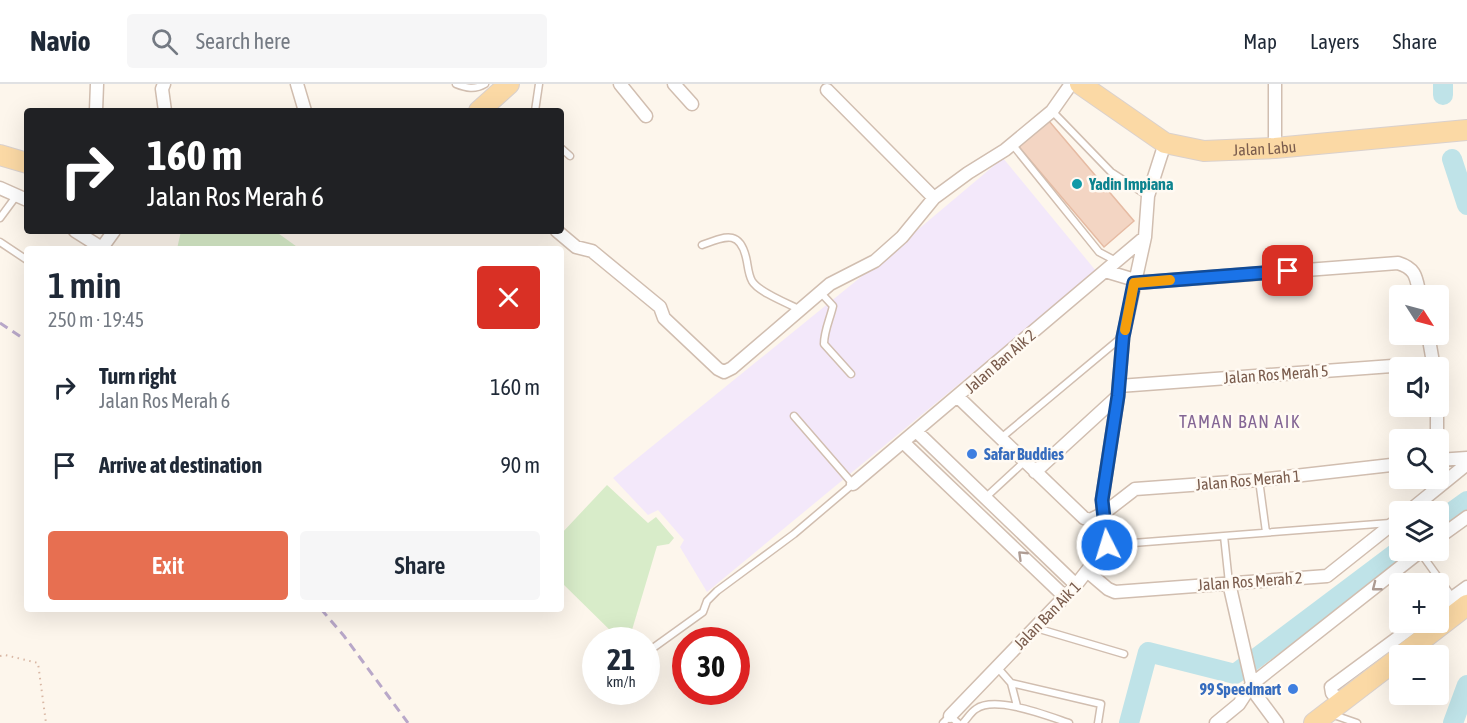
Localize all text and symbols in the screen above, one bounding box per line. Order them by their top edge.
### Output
search box [127,14,547,68]
text: Navio [30,25,91,57]
icon: search [148,25,181,58]
text: Search here [196,28,291,54]
text: Map [1243,29,1277,53]
text: Layers [1310,29,1360,53]
text: Share [1393,29,1437,53]
text: 160 m [147,131,242,179]
icon: right [48,132,126,210]
street label: Jalan Labu [1233,137,1297,159]
place label: Yadin Impiana [1088,175,1173,193]
marker: Yadin Impiana [1070,177,1084,191]
text: Jalan Ros Merah 6 [147,181,324,212]
pin [1262,245,1313,296]
icon: arrive [1271,254,1304,287]
text: 1 min [48,264,122,306]
button: close [477,266,540,329]
north arrow [1389,285,1449,345]
map controls [1389,285,1449,705]
text: 250 m · 19:45 [48,308,144,331]
street label: Jalan Ban Aik 2 [961,326,1039,396]
button: sound [1389,357,1449,417]
street label: Jalan Ros Merah 5 [1223,361,1329,387]
text: Turn right [99,363,176,389]
icon: right [48,371,81,404]
text: 160 m [490,374,540,400]
text: Jalan Ros Merah 6 [99,389,230,412]
district label: TAMAN BAN AIK [1179,411,1301,432]
button: search [1389,429,1449,489]
place label: Safar Buddies [984,445,1064,463]
marker: Safar Buddies [965,447,979,461]
icon: arrive [48,449,81,482]
text: Arrive at destination [99,452,262,478]
text: 90 m [500,452,540,478]
street label: Jalan Ros Merah 1 [1195,466,1301,494]
button: layers [1389,501,1449,561]
position arrow [1075,513,1139,577]
button: Exit [48,531,288,600]
button: Share [300,531,540,600]
one-way arrow [1018,552,1029,563]
street label: Jalan Ros Merah 2 [1197,568,1303,594]
button: + [1389,573,1449,633]
street label: Jalan Ban Aik 1 [1010,577,1084,653]
one-way arrow [1372,579,1383,590]
speed limit sign: 30 [672,627,750,705]
text: 21 [607,642,635,676]
button: − [1389,645,1449,705]
text: km/h [606,673,636,690]
place label: 99 Speedmart [1199,680,1281,698]
marker: 99 Speedmart [1286,682,1300,696]

